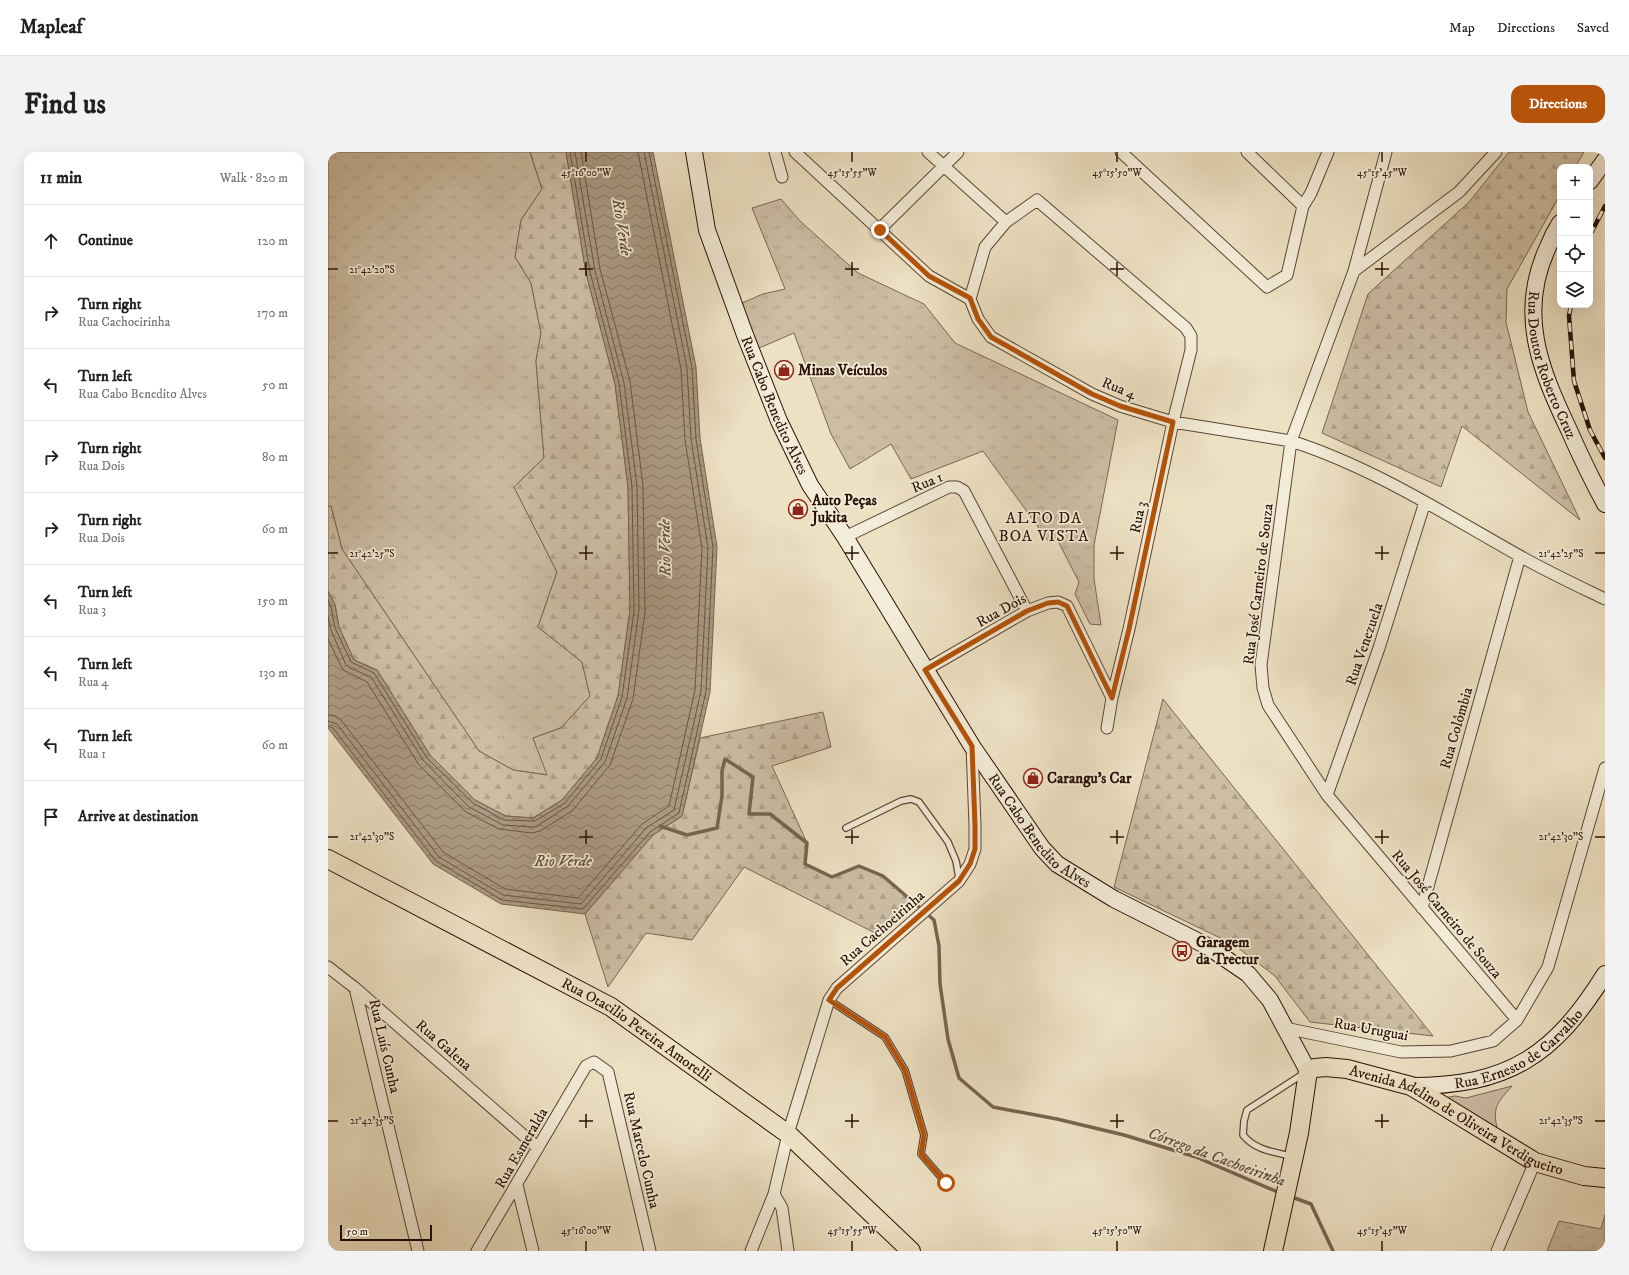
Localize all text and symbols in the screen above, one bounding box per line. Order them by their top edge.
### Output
text: Mapleaf [20,16,83,39]
text: Map [1449,19,1475,37]
text: Directions [1497,19,1555,37]
text: Saved [1577,19,1609,37]
button: Directions [1511,85,1605,123]
text: Find us [24,87,106,122]
map controls [1557,164,1593,308]
button: + [1557,164,1593,200]
text: 11 min [40,167,82,189]
text: 45°16'00"W [561,167,612,179]
text: 45°15'55"W [827,167,877,179]
text: 45°15'50"W [1092,167,1143,179]
text: 45°15'45"W [1357,167,1408,179]
text: Walk · 820 m [220,170,288,186]
water label: Rio Verde [607,196,636,258]
button: − [1557,200,1593,236]
route end [871,221,889,239]
icon: ahead [40,230,62,252]
text: Continue [78,231,133,250]
text: 120 m [257,233,288,249]
button: locate [1557,236,1593,272]
text: 21°42'20"S [349,264,395,276]
button: layers [1557,272,1593,308]
street label: Rua Doutor Roberto Cruz [1523,290,1581,442]
text: Turn right [78,295,141,314]
icon: right [40,302,62,324]
text: 170 m [257,305,288,321]
text: Rua Cachoeirinha [78,314,170,330]
street label: Rua Cabo Benedito Alves [736,333,812,478]
shop icon: Minas Veículos [773,359,795,381]
place label: Minas Veículos [798,361,887,380]
text: Turn left [78,367,132,386]
street label: Rua 4 [1099,373,1139,404]
icon: left [40,374,62,396]
text: 50 m [262,377,288,393]
text: Rua Cabo Benedito Alves [78,386,207,402]
text: Turn right [78,439,141,458]
icon: right [40,446,62,468]
text: 80 m [262,449,288,465]
text: Rua Dois [78,458,125,474]
street label: Rua 1 [909,467,946,498]
place label: Auto Peças Jukita [810,491,877,527]
shop icon: Auto Peças Jukita [787,498,809,520]
street label: Rua 3 [1126,499,1151,535]
street label: Rua José Carneiro de Souza [1239,502,1278,666]
district label: ALTO DA BOA VISTA [999,508,1089,546]
text: Turn right [78,511,141,530]
icon: right [40,518,62,540]
water label: Rio Verde [654,519,676,578]
text: 60 m [262,521,288,537]
text: Rua Dois [78,530,125,546]
text: 21°42'25"S [349,548,395,560]
text: 21°42'25"S [1538,548,1584,560]
text: Turn left [78,583,132,602]
street label: Rua Dois [973,589,1030,632]
icon: left [40,590,62,612]
text: 150 m [257,593,288,609]
street label: Rua Venezuela [1341,600,1388,688]
text: Rua 3 [78,602,106,618]
text: Turn left [78,655,132,674]
icon: left [40,662,62,684]
text: 130 m [259,665,288,681]
text: Rua 4 [78,674,109,690]
street label: Rua Colômbia [1436,684,1477,771]
text: Turn left [78,727,132,746]
icon: left [40,734,62,756]
text: 60 m [262,737,288,753]
text: Rua 1 [78,746,106,762]
shop icon: Carangu's Car [1022,767,1044,789]
place label: Carangu's Car [1047,769,1132,788]
street label: Rua Cabo Benedito Alves [984,770,1094,893]
icon: arrive [40,806,62,828]
text: Arrive at destination [78,807,198,826]
text: 21°42'30"S [350,831,394,843]
text: 21°42'30"S [1539,831,1583,843]
street label: Rua José Carneiro de Souza [1387,846,1506,983]
water label: Rio Verde [533,851,592,871]
street label: Rua Cachoeirinha [836,886,929,970]
place label: Garagem da Trectur [1196,933,1259,969]
bus stop icon: Garagem da Trectur [1171,940,1193,962]
street label: Rua Otacilio Pereira Amorelli [558,974,715,1086]
street label: Rua Luís Cunha [364,997,405,1096]
street label: Rua Ernesto de Carvalho [1453,1005,1587,1093]
street label: Rua Uruguai [1332,1014,1410,1045]
street label: Rua Galena [412,1016,476,1075]
street label: Avenida Adelino de Oliveira Verdigueiro [1347,1061,1565,1180]
street label: Rua Marcelo Cunha [619,1090,664,1211]
street label: Rua Esmeralda [491,1104,553,1192]
text: 21°42'35"S [350,1115,394,1127]
text: 21°42'35"S [1539,1115,1583,1127]
water label: Córrego da Cachoeirinha [1145,1123,1288,1191]
route start [937,1174,955,1192]
scale bar [340,1223,432,1242]
text: 50 m [346,1225,368,1239]
text: 45°16'00"W [561,1225,612,1237]
text: 45°15'55"W [827,1225,877,1237]
text: 45°15'50"W [1092,1225,1143,1237]
text: 45°15'45"W [1357,1225,1408,1237]

